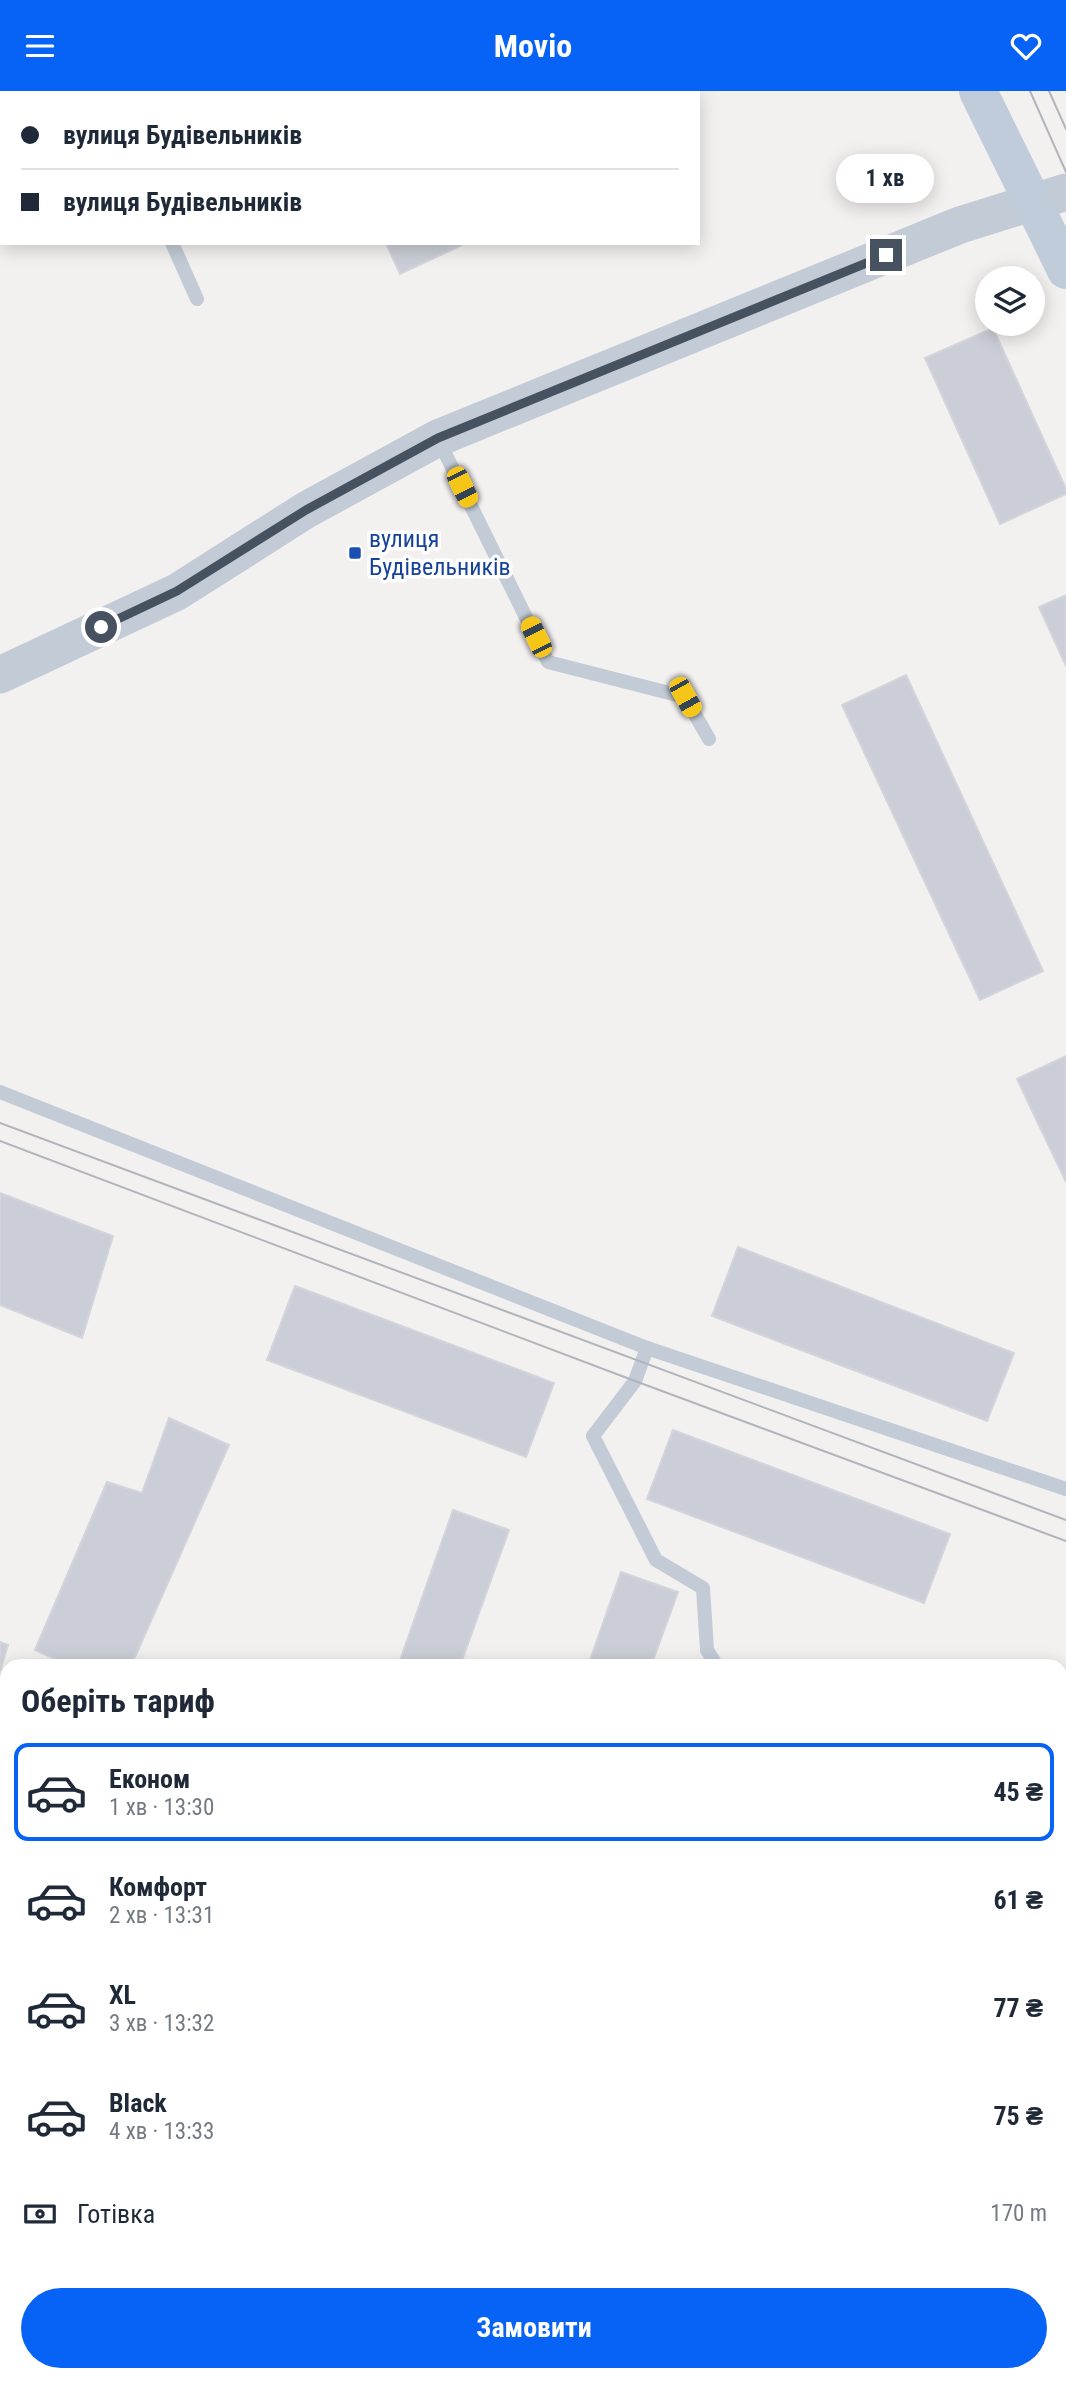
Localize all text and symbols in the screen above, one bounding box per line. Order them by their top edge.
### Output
icon: menu [21,27,59,65]
text: Movio [494,27,572,65]
icon: heart [1007,27,1045,65]
text: вулиця Будівельників [63,120,302,150]
callout: 1 хв [837,153,935,202]
text: 1 хв [866,165,904,192]
text: вулиця Будівельників [63,187,302,217]
route end [870,239,902,271]
map controls [975,266,1045,336]
button: layers [975,266,1045,336]
car [444,464,481,510]
place label: вулиця Будівельників [369,525,511,581]
marker: вулиця Будівельників [347,545,363,561]
route start [85,611,117,643]
car [518,614,555,660]
car [666,674,705,720]
text: Оберіть тариф [21,1682,215,1720]
icon: car [25,1761,88,1824]
text: Економ [109,1764,190,1794]
text: 45 ₴ [993,1777,1043,1807]
text: 1 хв · 13:30 [109,1794,214,1821]
icon: car [25,1869,88,1932]
text: Комфорт [109,1872,207,1902]
text: 61 ₴ [993,1885,1043,1915]
text: 2 хв · 13:31 [109,1902,214,1929]
icon: car [25,1977,88,2040]
text: XL [109,1980,136,2010]
text: 77 ₴ [993,1993,1043,2023]
text: 3 хв · 13:32 [109,2010,214,2037]
icon: car [25,2085,88,2148]
text: Black [109,2088,167,2118]
text: 75 ₴ [993,2101,1043,2131]
text: 4 хв · 13:33 [109,2118,214,2145]
icon: cash [21,2195,59,2233]
text: Готівка [77,2199,155,2229]
text: 170 m [990,2200,1047,2227]
button: Замовити [21,2288,1047,2368]

